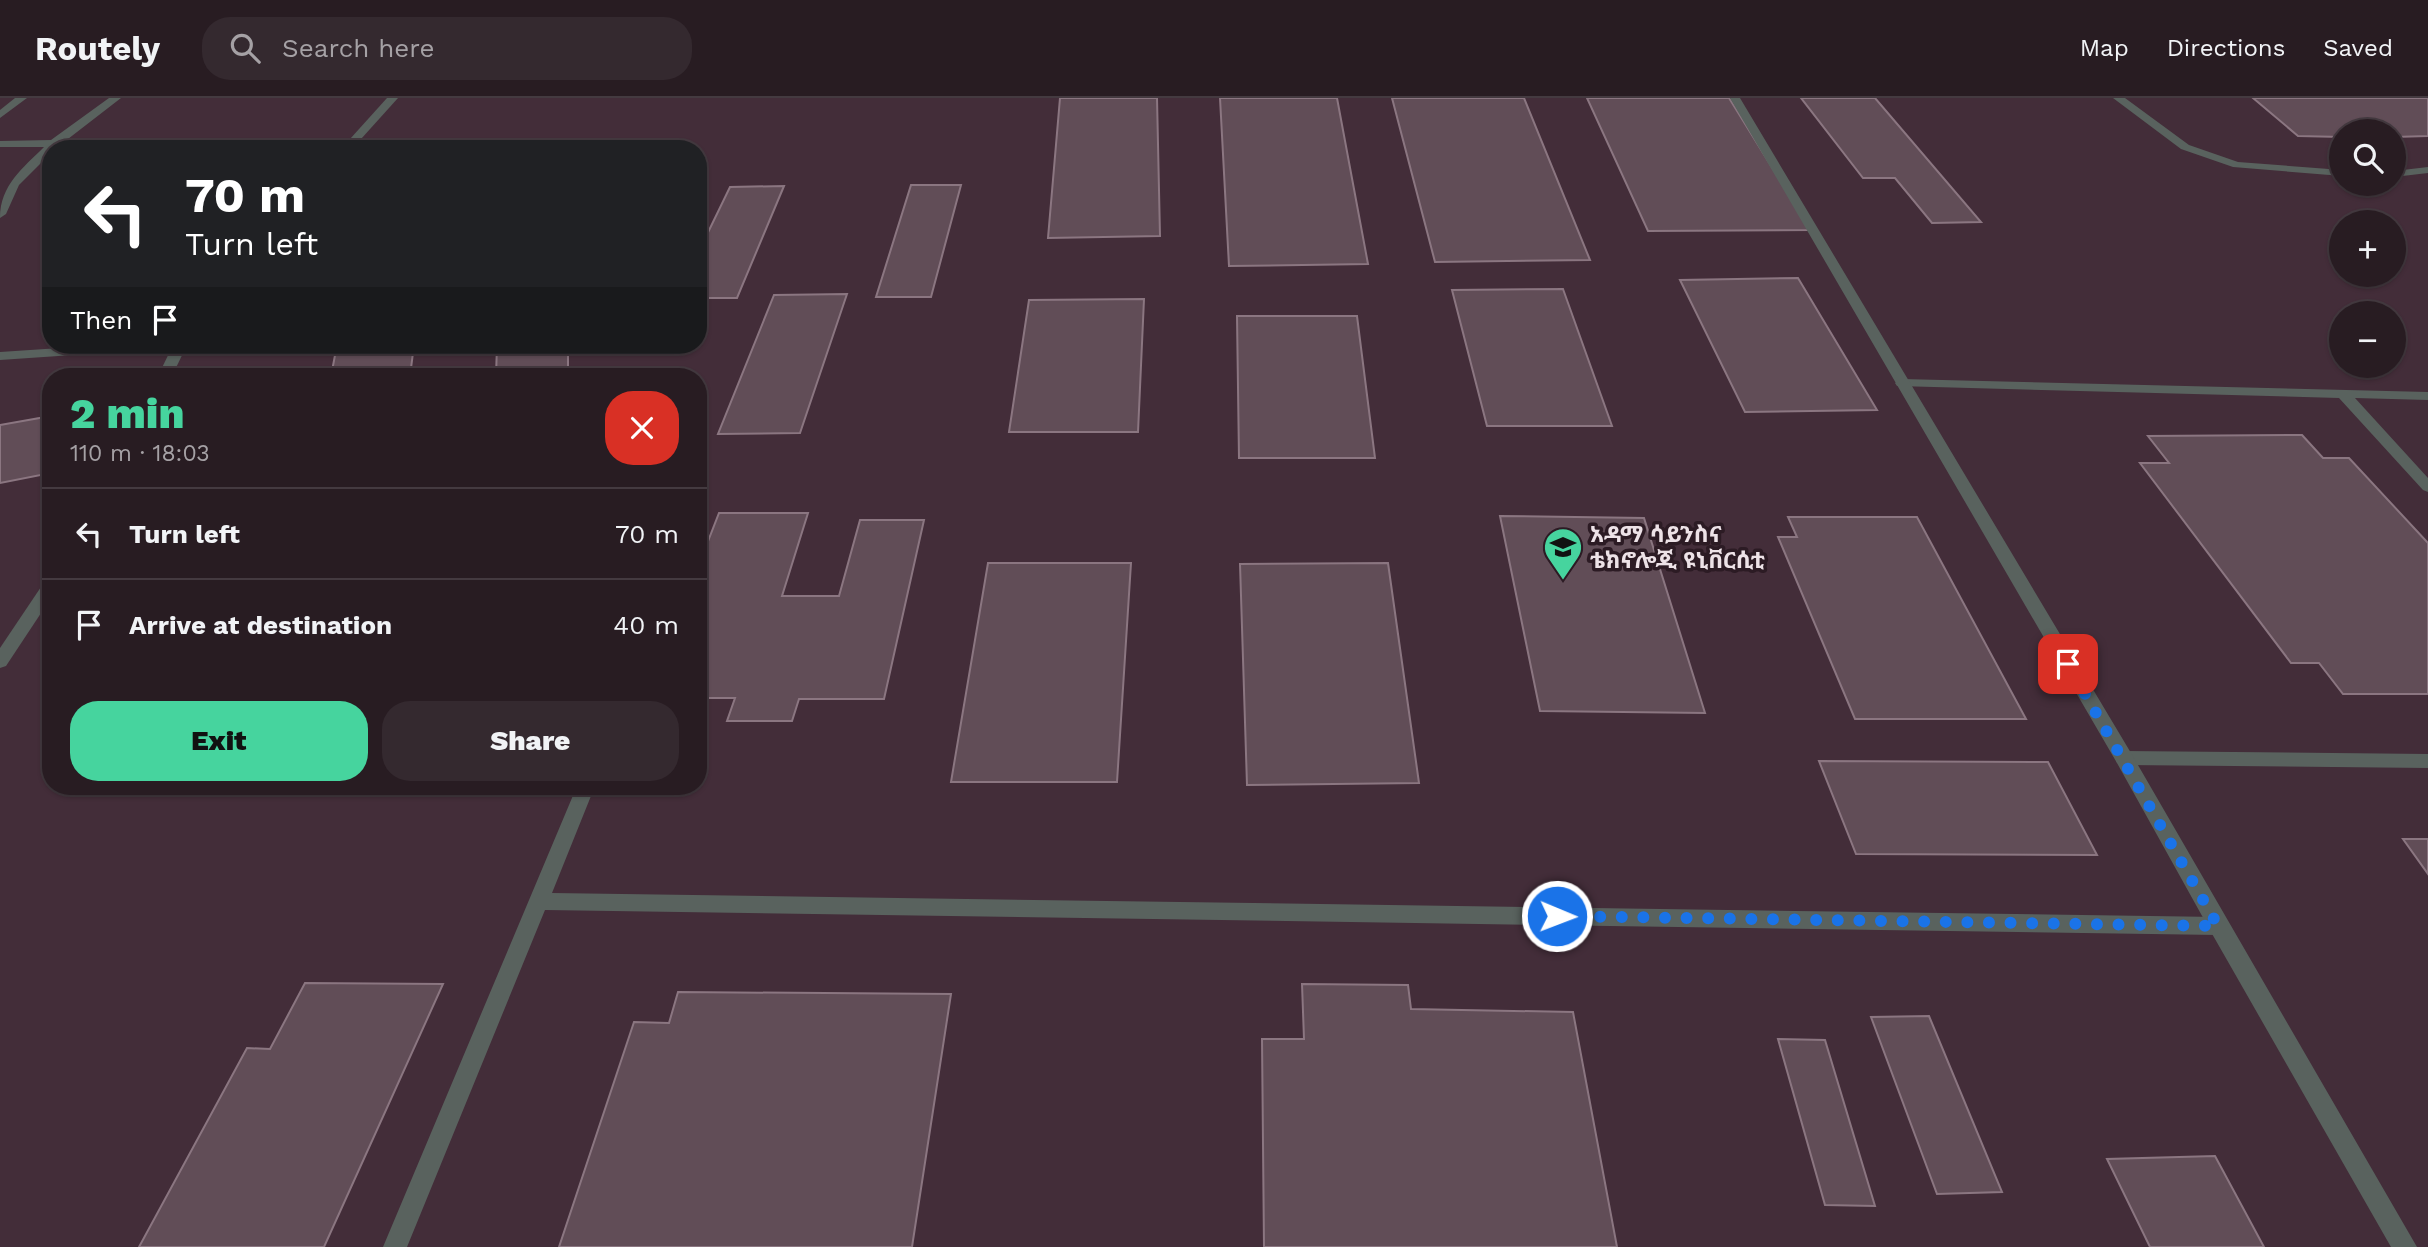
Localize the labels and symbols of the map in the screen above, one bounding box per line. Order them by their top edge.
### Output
place label: አዳማ ሳይንስና ቴክኖሎጂ ዩኒቨርሲቲ [1590,521,1765,574]
school or university icon: አዳማ ሳይንስና ቴክኖሎጂ ዩኒቨርሲቲ [1542,526,1584,581]
pin [2038,634,2098,694]
position arrow [1520,879,1594,953]

